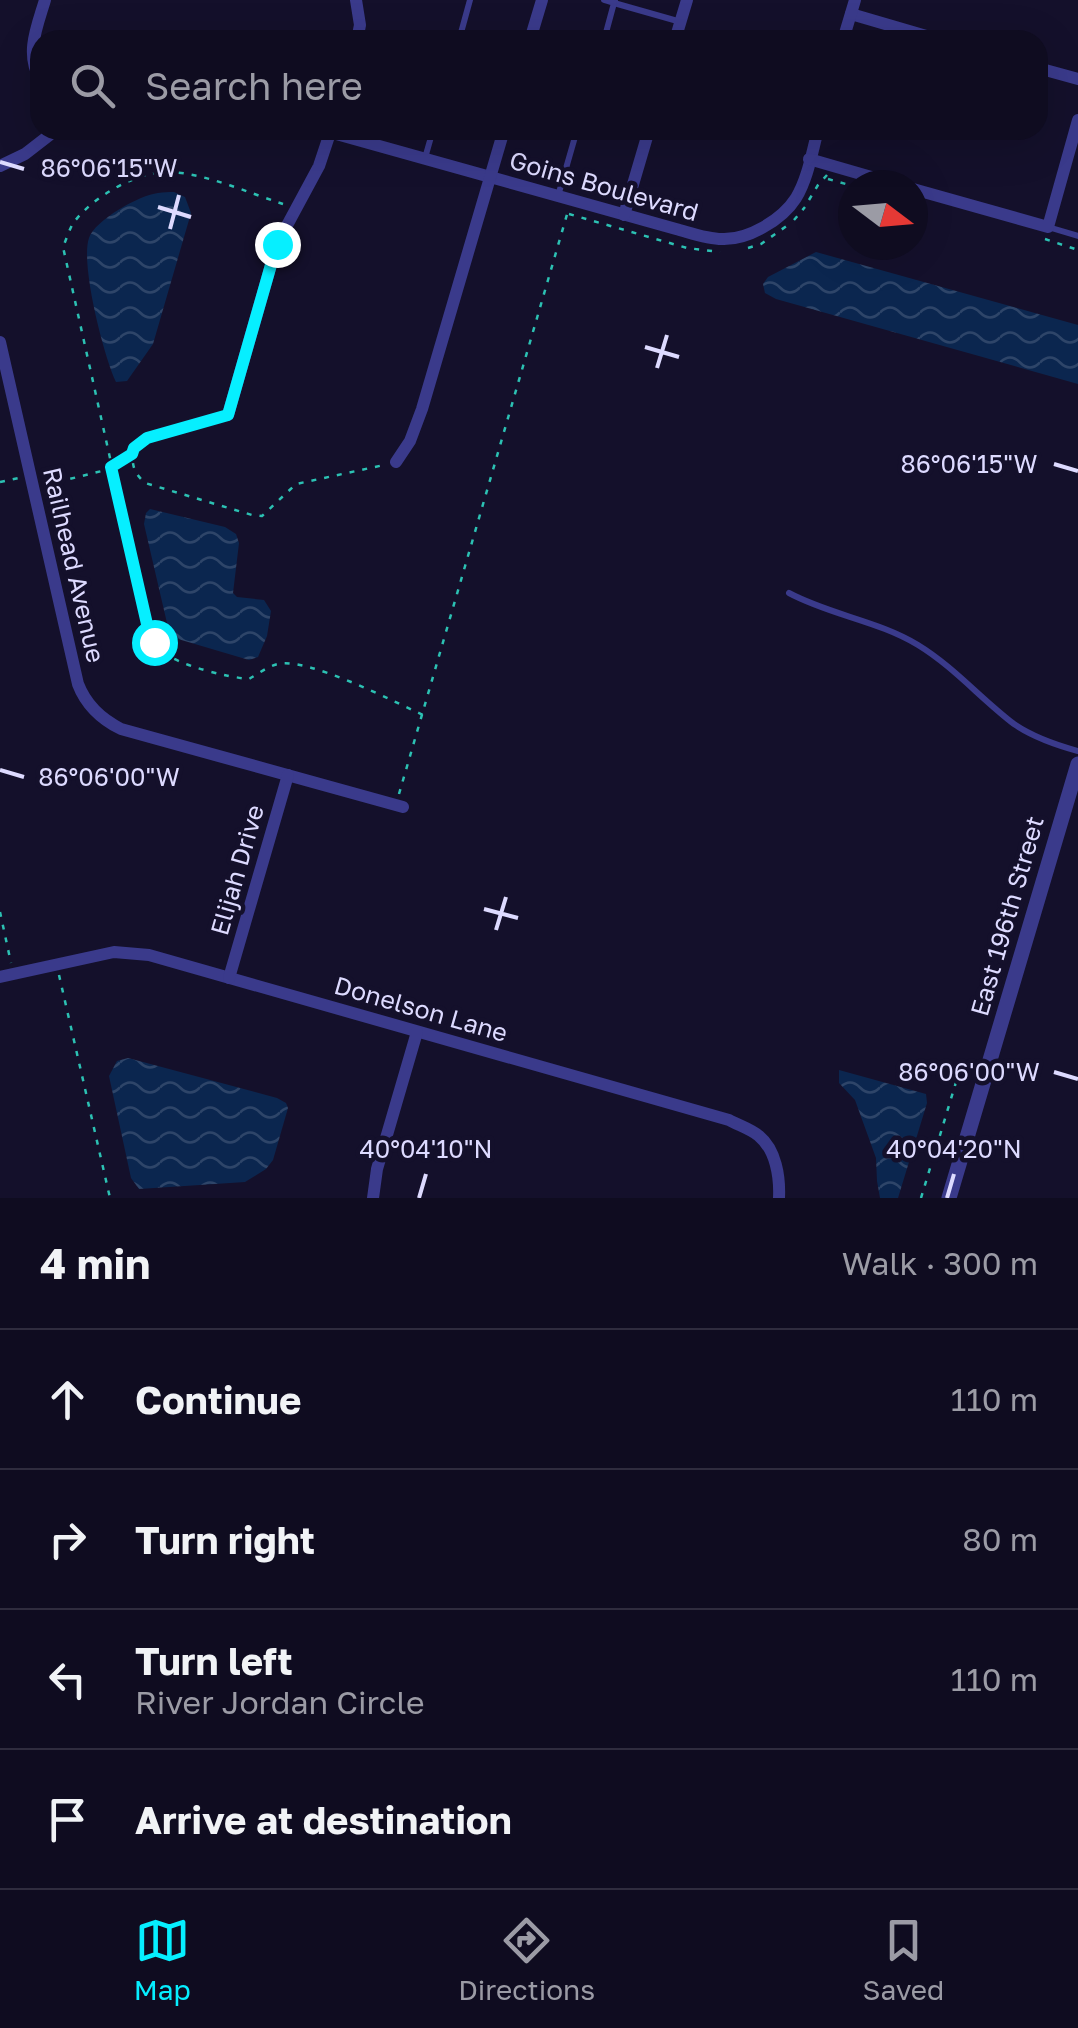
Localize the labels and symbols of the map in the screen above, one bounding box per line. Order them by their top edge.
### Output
street label: Goins Boulevard [506,144,702,227]
text: 86°06'15"W [40,152,178,183]
north arrow [838,170,928,260]
route end [255,222,301,268]
text: 86°06'15"W [900,448,1038,479]
street label: Railhead Avenue [37,464,112,666]
route start [132,620,178,666]
text: 86°06'00"W [38,761,180,792]
street label: Elijah Drive [203,801,270,939]
street label: East 196th Street [963,812,1050,1019]
street label: Donelson Lane [331,969,511,1048]
text: 86°06'00"W [898,1056,1040,1087]
text: 40°04'10"N [359,1133,493,1164]
text: 40°04'20"N [886,1133,1022,1164]

